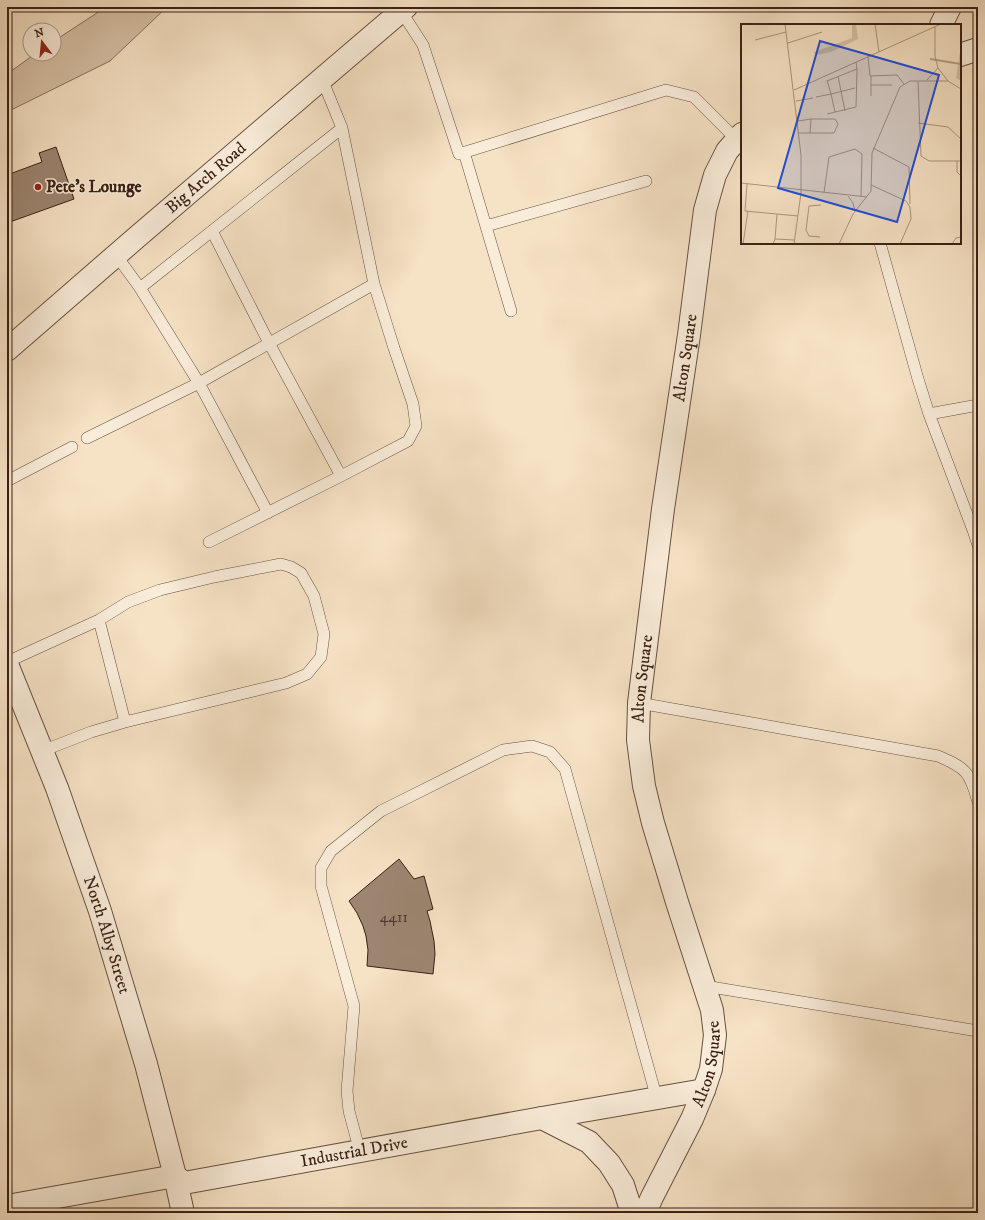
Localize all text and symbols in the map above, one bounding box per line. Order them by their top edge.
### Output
north arrow [22,22,62,62]
inset map [741,24,961,244]
text: N [33,25,46,41]
street label: Big Arch Road [161,137,251,219]
place label: Pete's Lounge [46,176,142,198]
marker: Pete's Lounge [33,182,43,192]
street label: Alton Square [668,313,703,403]
street label: Alton Square [627,634,658,723]
street label: North Alby Street [78,873,135,997]
house number: 4411 [380,908,408,927]
street label: Alton Square [687,1020,726,1111]
street label: Industrial Drive [299,1132,409,1173]

